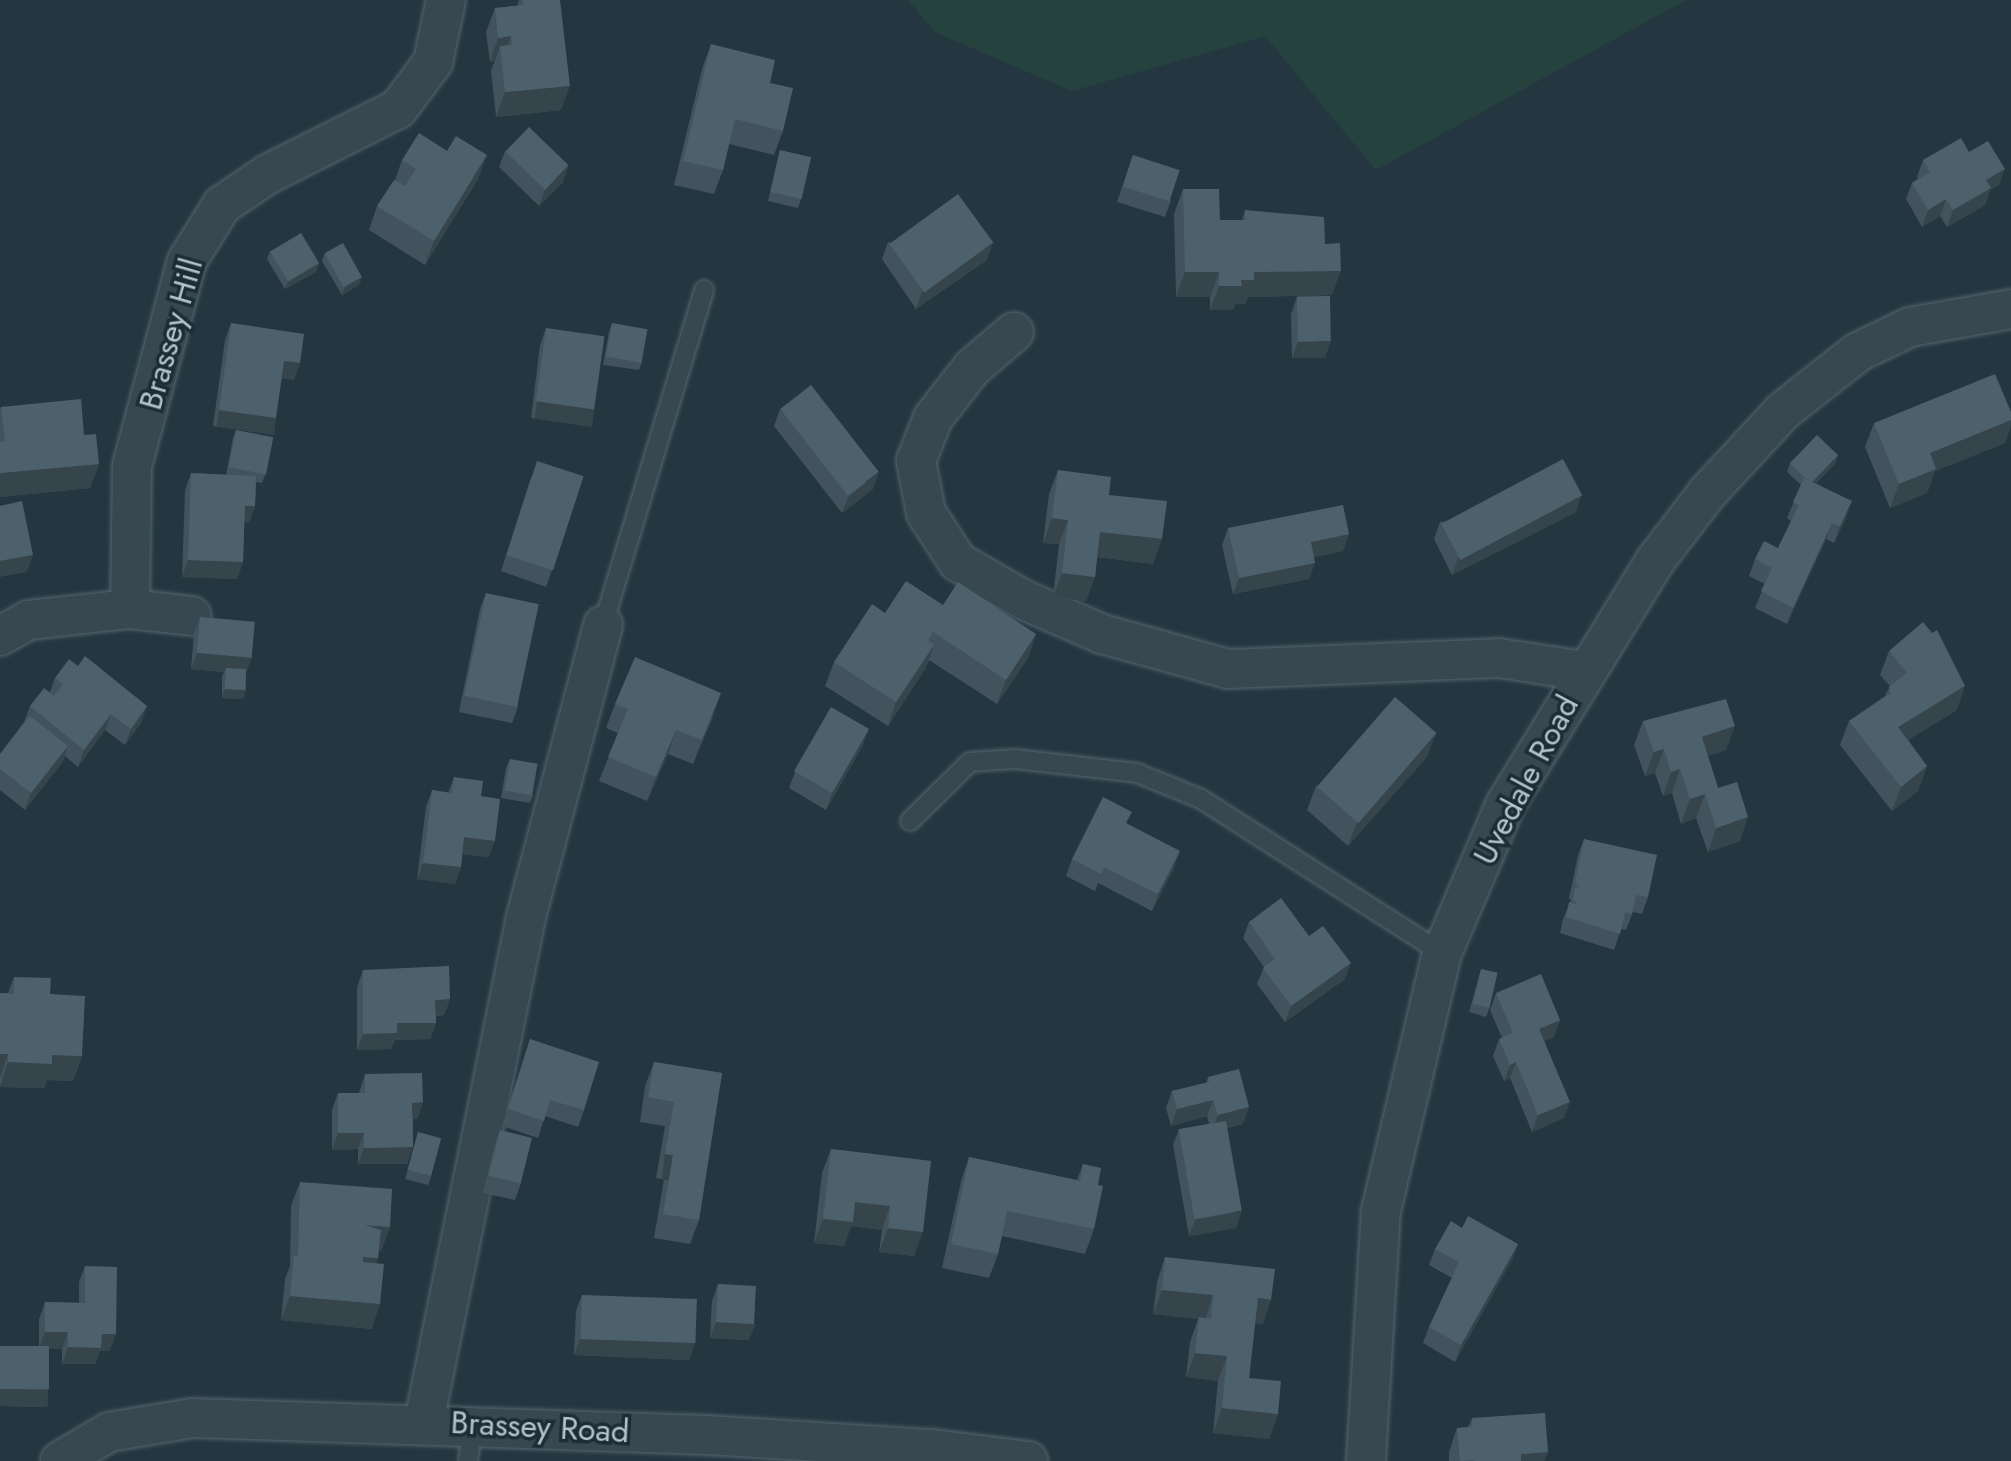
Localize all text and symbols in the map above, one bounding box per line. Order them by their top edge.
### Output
street label: Brassey Hill [131,254,211,414]
street label: Uvedale Road [1465,689,1587,871]
street label: Brassey Road [450,1403,630,1451]

